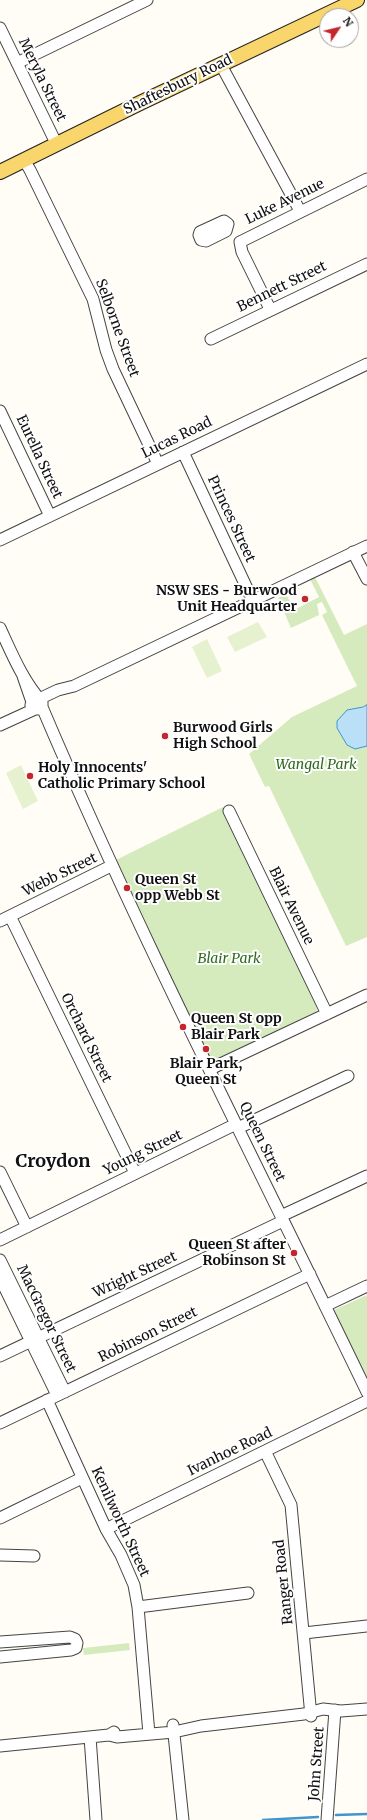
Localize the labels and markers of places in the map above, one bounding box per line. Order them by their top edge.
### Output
place label: NSW SES - Burwood Unit Headquarter [156,583,297,616]
marker: NSW SES - Burwood Unit Headquarter [300,594,310,604]
place label: Burwood Girls High School [173,720,273,752]
marker: Burwood Girls High School [160,731,170,741]
place label: Holy Innocents' Catholic Primary School [38,760,205,792]
marker: Holy Innocents' Catholic Primary School [25,771,35,781]
place label: Queen St opp Webb St [135,872,220,904]
marker: Queen St opp Webb St [122,883,132,893]
place label: Queen St opp Blair Park [191,1011,282,1044]
marker: Queen St opp Blair Park [178,1022,188,1032]
marker: Blair Park, Queen St [201,1044,211,1054]
place label: Blair Park, Queen St [170,1056,242,1088]
place label: Queen St after Robinson St [188,1237,286,1270]
marker: Queen St after Robinson St [289,1248,299,1258]

